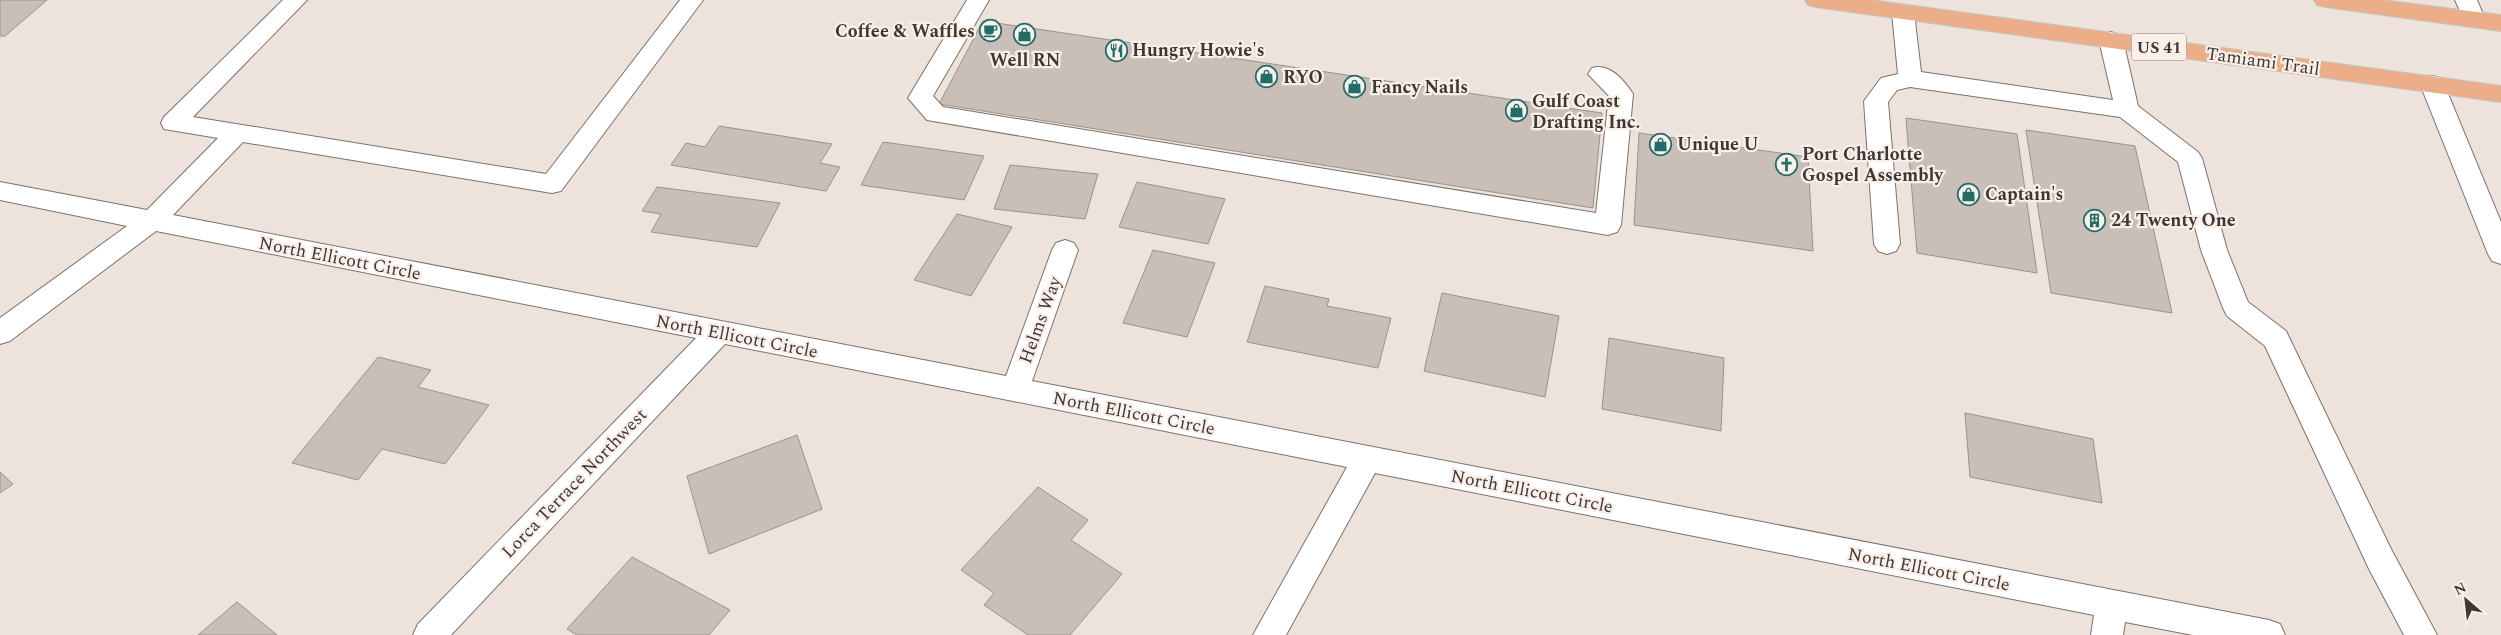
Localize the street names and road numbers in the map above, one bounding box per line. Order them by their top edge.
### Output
road number: US 41 [2132,34,2186,61]
street label: Tamiami Trail [2204,40,2321,83]
street label: North Ellicott Circle [257,230,423,287]
street label: Helms Way [1012,272,1069,368]
street label: North Ellicott Circle [654,308,820,365]
street label: North Ellicott Circle [1051,385,1217,442]
street label: Lorca Terrace Northwest [495,402,653,564]
street label: North Ellicott Circle [1449,463,1615,520]
street label: North Ellicott Circle [1846,541,2012,598]

